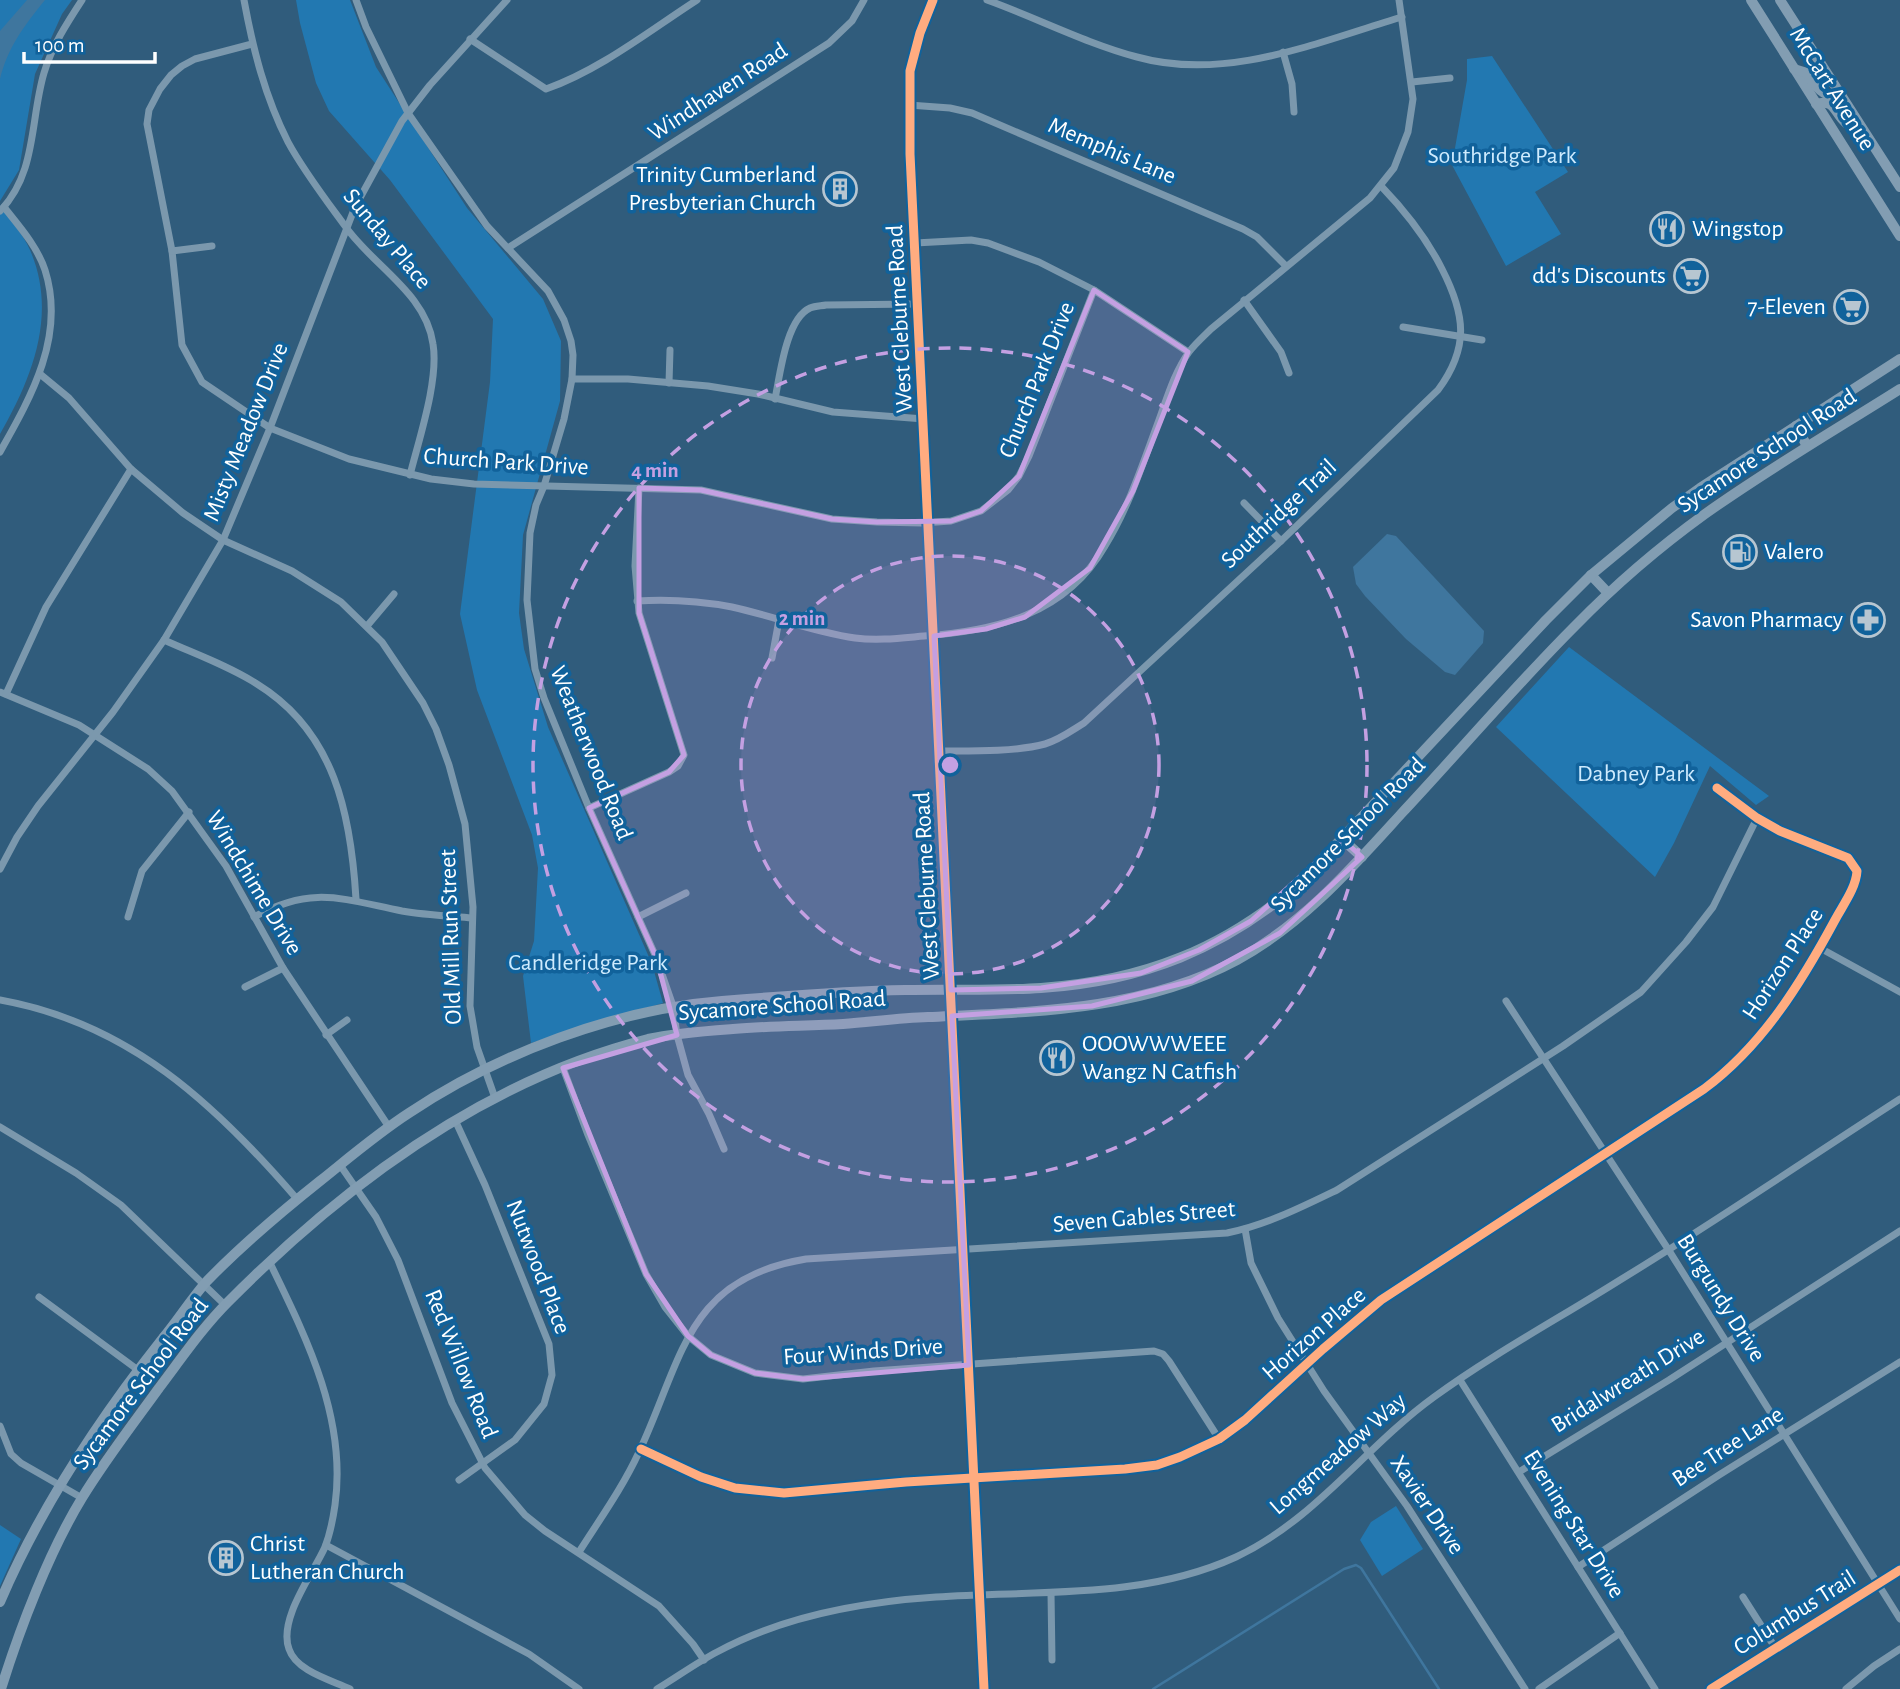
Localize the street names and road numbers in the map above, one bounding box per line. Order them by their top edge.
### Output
street label: McCart Avenue [1785,23,1879,155]
street label: Windhaven Road [644,38,792,146]
street label: Memphis Lane [1045,113,1179,189]
street label: Sunday Place [338,184,436,294]
street label: West Cleburne Road [883,224,917,414]
street label: Church Park Drive [995,299,1079,461]
street label: Misty Meadow Drive [199,339,293,525]
street label: Sycamore School Road [1673,384,1861,518]
street label: Church Park Drive [423,444,589,480]
street label: Southridge Trail [1217,455,1341,573]
street label: Weatherwood Road [545,663,637,843]
street label: Sycamore School Road [1266,753,1430,917]
street label: West Cleburne Road [910,791,944,981]
street label: Windchime Drive [202,807,306,959]
street label: Old Mill Run Street [436,848,466,1025]
street label: Horizon Place [1738,904,1828,1024]
street label: Sycamore School Road [677,987,887,1025]
street label: Nutwood Place [501,1197,575,1337]
street label: Seven Gables Street [1052,1197,1237,1237]
street label: Burgundy Drive [1672,1230,1770,1366]
street label: Horizon Place [1258,1283,1370,1385]
street label: Red Willow Road [420,1286,502,1442]
street label: Sycamore School Road [69,1294,213,1474]
street label: Bridalwreath Drive [1547,1324,1709,1438]
street label: Four Winds Drive [782,1334,944,1370]
street label: Longmeadow Way [1265,1389,1411,1519]
street label: Bee Tree Lane [1668,1402,1788,1492]
street label: Evening Star Drive [1519,1446,1629,1602]
street label: Xavier Drive [1385,1451,1469,1559]
street label: Columbus Trail [1730,1566,1860,1660]

